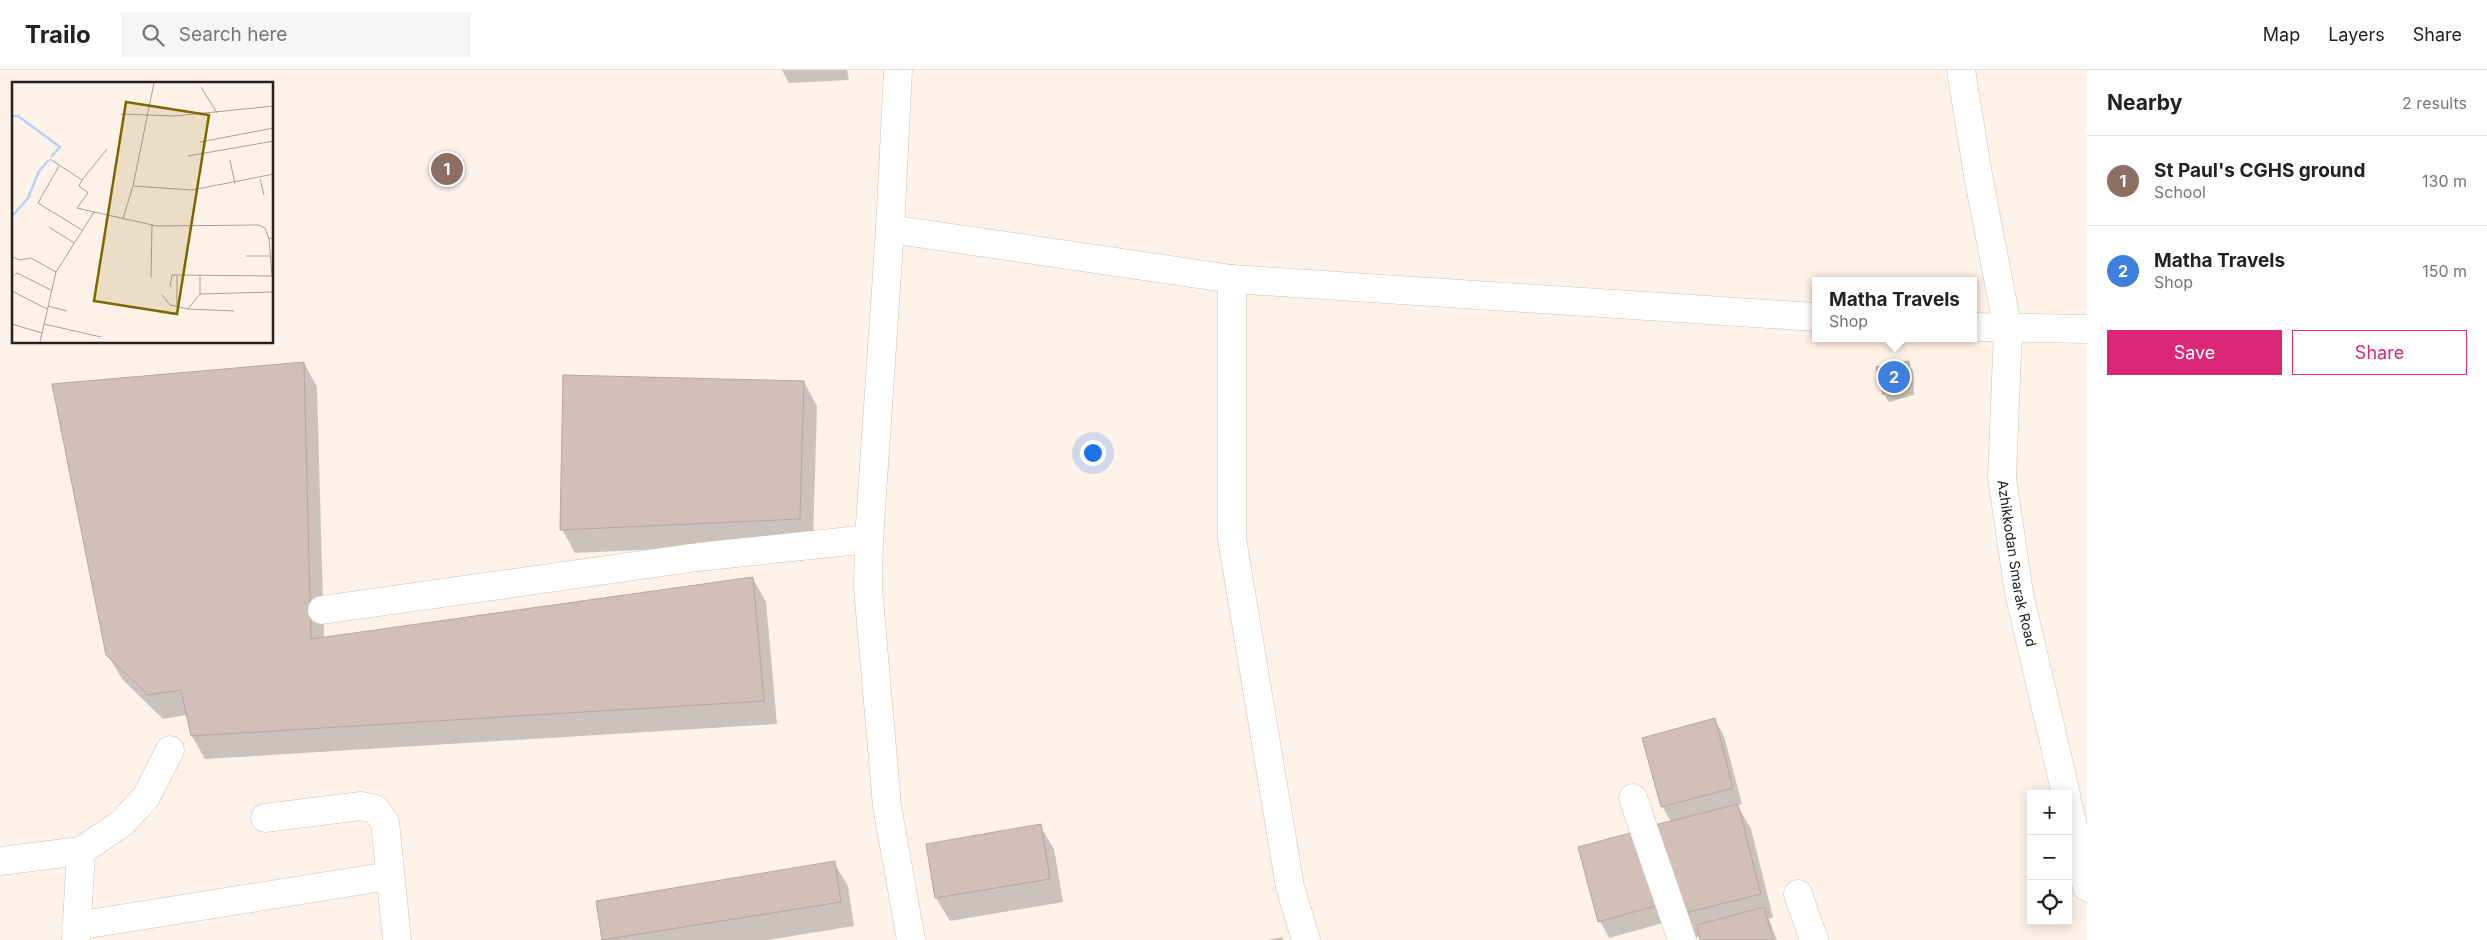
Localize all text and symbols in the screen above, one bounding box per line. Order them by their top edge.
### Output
search box [121,12,471,57]
text: Trailo [25,20,91,49]
icon: search [139,21,167,49]
text: Search here [179,23,287,46]
text: Map [2263,24,2300,45]
text: Layers [2328,24,2385,45]
text: Share [2413,24,2462,45]
inset map [12,82,274,344]
text: Nearby [2107,90,2182,115]
text: 2 results [2402,93,2467,113]
pin: 1 [431,150,463,188]
text: St Paul's CGHS ground [2154,159,2365,182]
text: 1 [2120,171,2126,191]
text: 130 m [2422,171,2467,191]
text: School [2154,182,2206,202]
text: Matha Travels [2154,249,2285,272]
text: 2 [2118,261,2128,281]
text: 150 m [2422,261,2467,281]
text: Shop [2154,272,2193,292]
popup [1812,277,1977,342]
text: Matha Travels [1829,288,1960,311]
text: Shop [1829,311,1868,331]
button: Save [2107,330,2282,375]
button: Share [2292,330,2467,375]
pin: 2 [1878,358,1910,396]
your location [1080,440,1106,466]
street label: Azhikkodan Smarak Road [1994,479,2040,648]
map controls [2027,790,2072,925]
button: + [2027,790,2072,835]
button: − [2027,835,2072,880]
button: locate [2027,880,2072,925]

